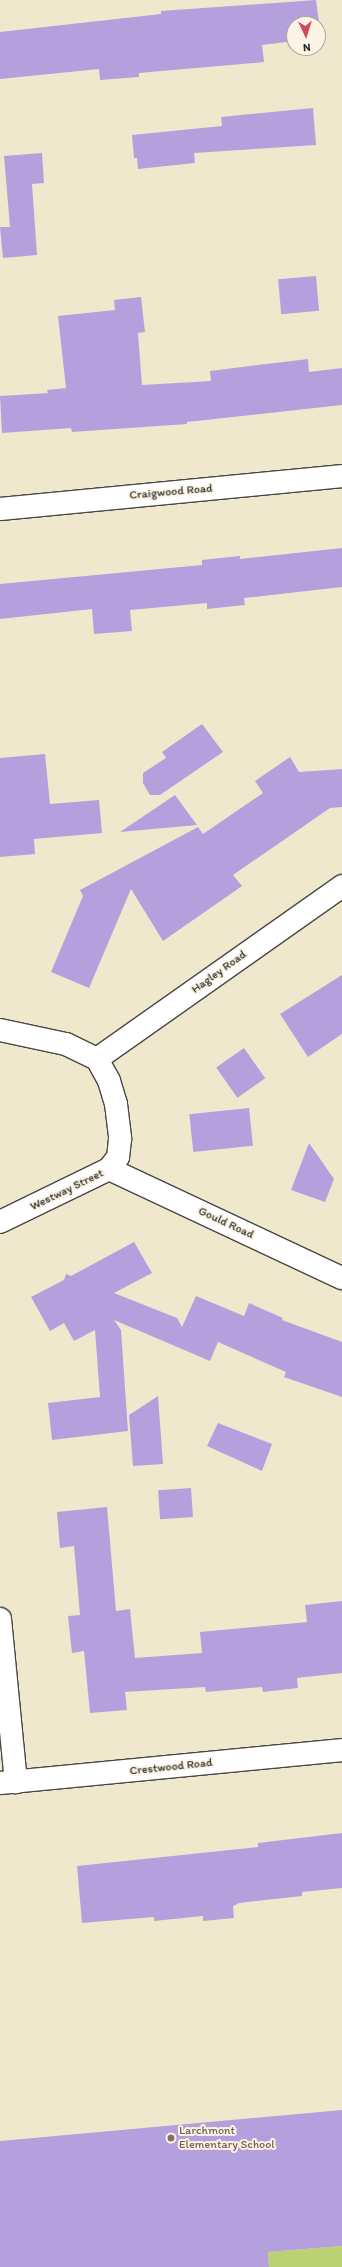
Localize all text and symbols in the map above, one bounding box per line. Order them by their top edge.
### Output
north arrow [286,16,326,56]
text: N [303,41,311,54]
street label: Craigwood Road [129,481,213,503]
street label: Hagley Road [189,947,249,997]
street label: Westway Street [28,1166,106,1214]
street label: Gould Road [196,1204,256,1242]
street label: Crestwood Road [129,1755,213,1779]
place label: Larchmont Elementary School [179,2124,275,2152]
marker: Larchmont Elementary School [166,2133,176,2143]

